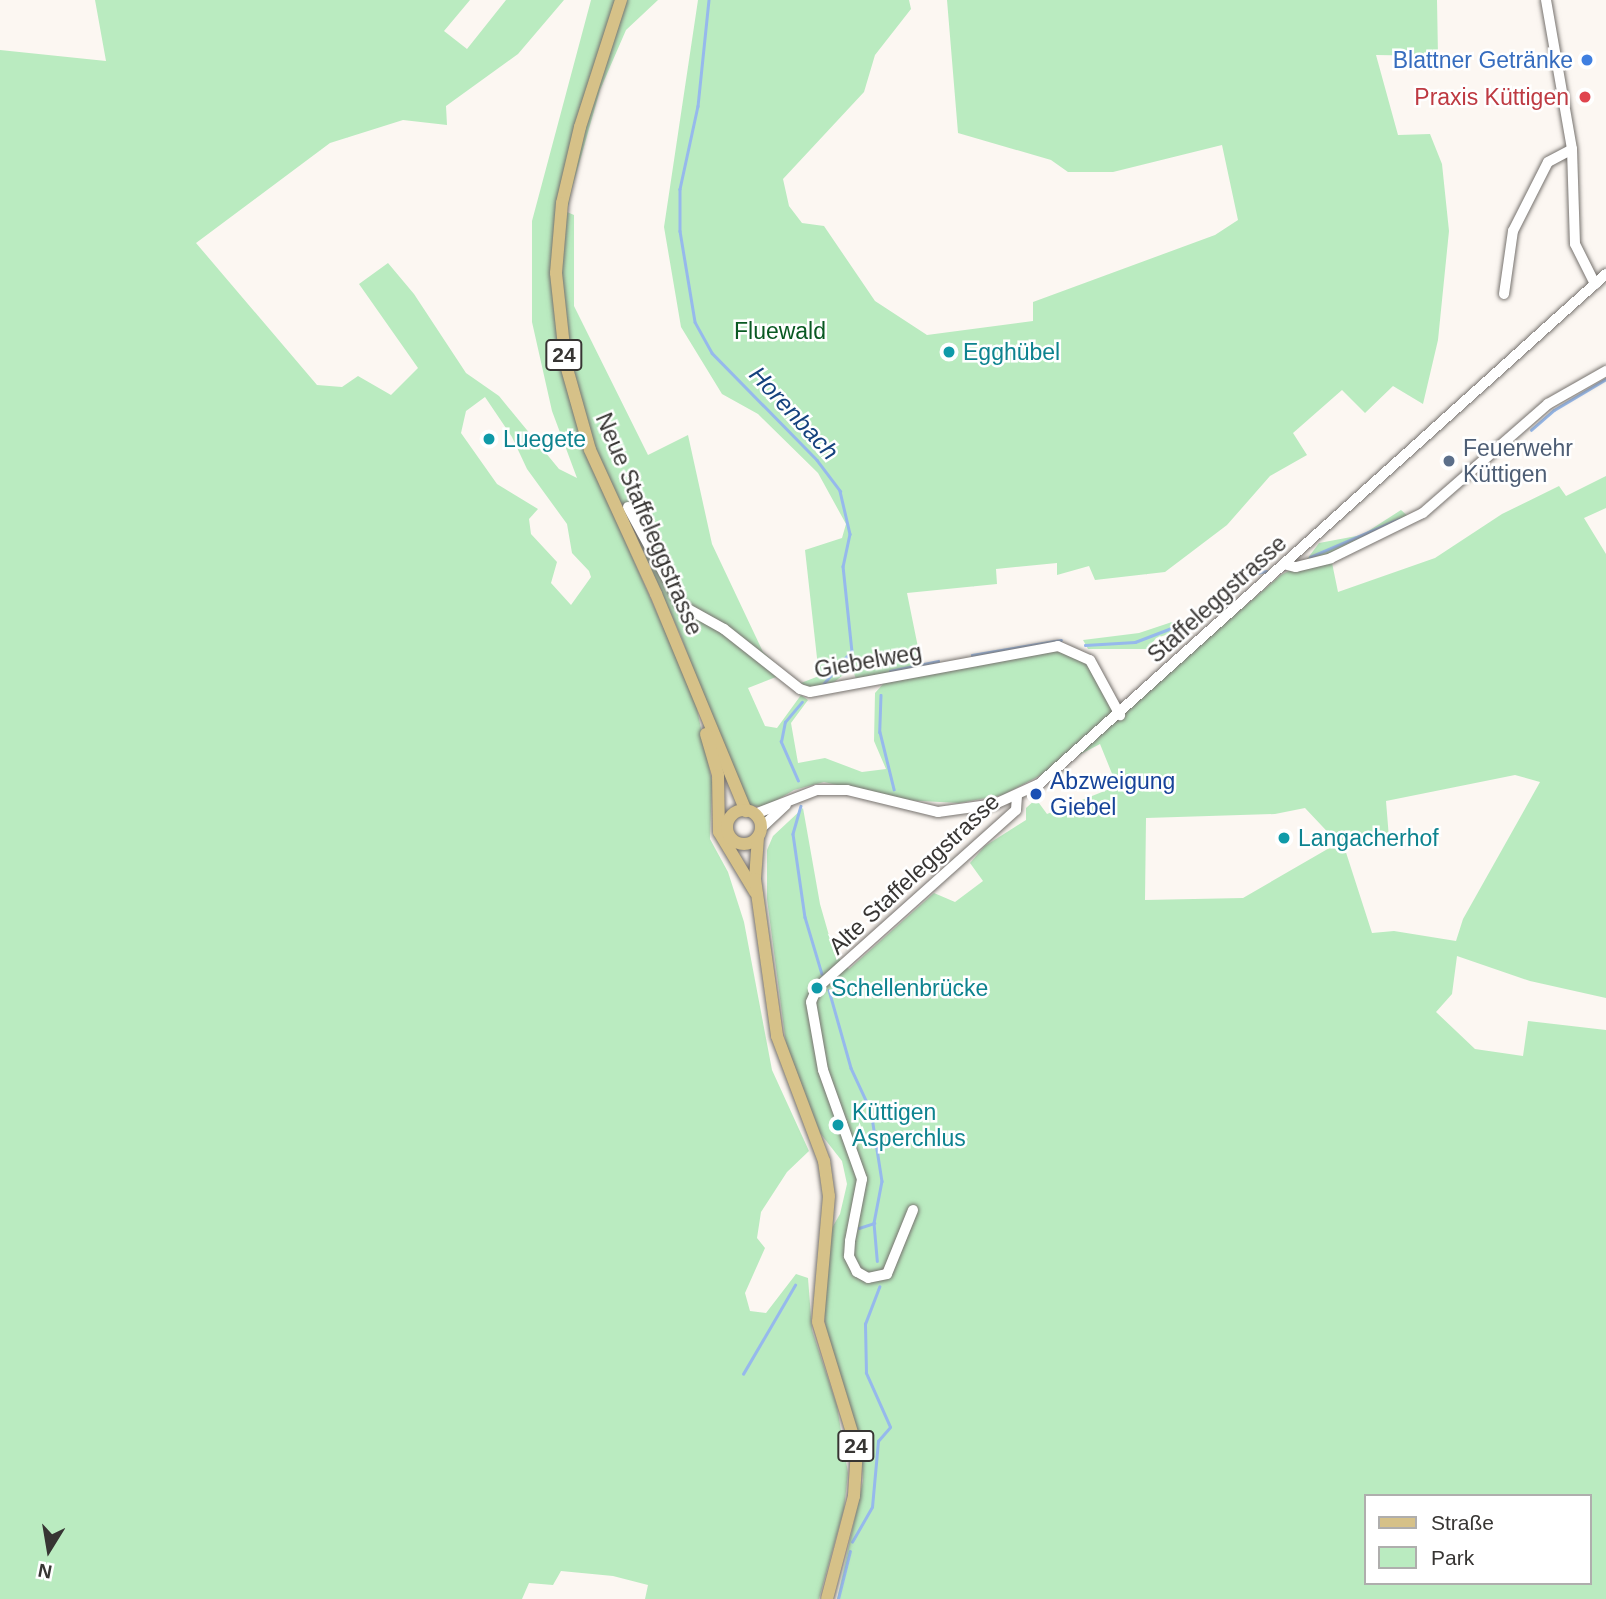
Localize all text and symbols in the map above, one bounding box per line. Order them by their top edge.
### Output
place label: Blattner Getränke [1393,46,1573,74]
marker: Blattner Getränke [1579,52,1595,68]
place label: Praxis Küttigen [1414,83,1569,111]
marker: Praxis Küttigen [1575,87,1595,107]
park label: Fluewald [734,317,826,345]
road number: 24 [545,338,583,372]
place label: Egghübel [963,338,1060,366]
marker: Egghübel [941,344,957,360]
water label: Horenbach [743,360,845,466]
street label: Neue Staffeleggstrasse [590,409,708,639]
place label: Luegete [503,425,586,453]
marker: Luegete [481,431,497,447]
place label: Feuerwehr Küttigen [1463,434,1573,488]
marker: Feuerwehr Küttigen [1441,453,1457,469]
street label: Staffeleggstrasse [1142,529,1292,669]
street label: Giebelweg [812,638,924,684]
place label: Abzweigung Giebel [1050,767,1175,821]
marker: Abzweigung Giebel [1028,786,1044,802]
street label: Alte Staffeleggstrasse [823,788,1005,960]
place label: Langacherhof [1298,824,1439,852]
marker: Langacherhof [1276,830,1292,846]
place label: Schellenbrücke [831,974,988,1002]
marker: Schellenbrücke [809,980,825,996]
place label: Küttigen Asperchlus [852,1098,966,1152]
marker: Küttigen Asperchlus [830,1117,846,1133]
road number: 24 [837,1428,875,1464]
legend [1364,1494,1592,1585]
text: Straße [1431,1511,1494,1534]
north arrow [14,1515,84,1585]
text: Park [1431,1546,1474,1569]
text: N [36,1559,54,1583]

